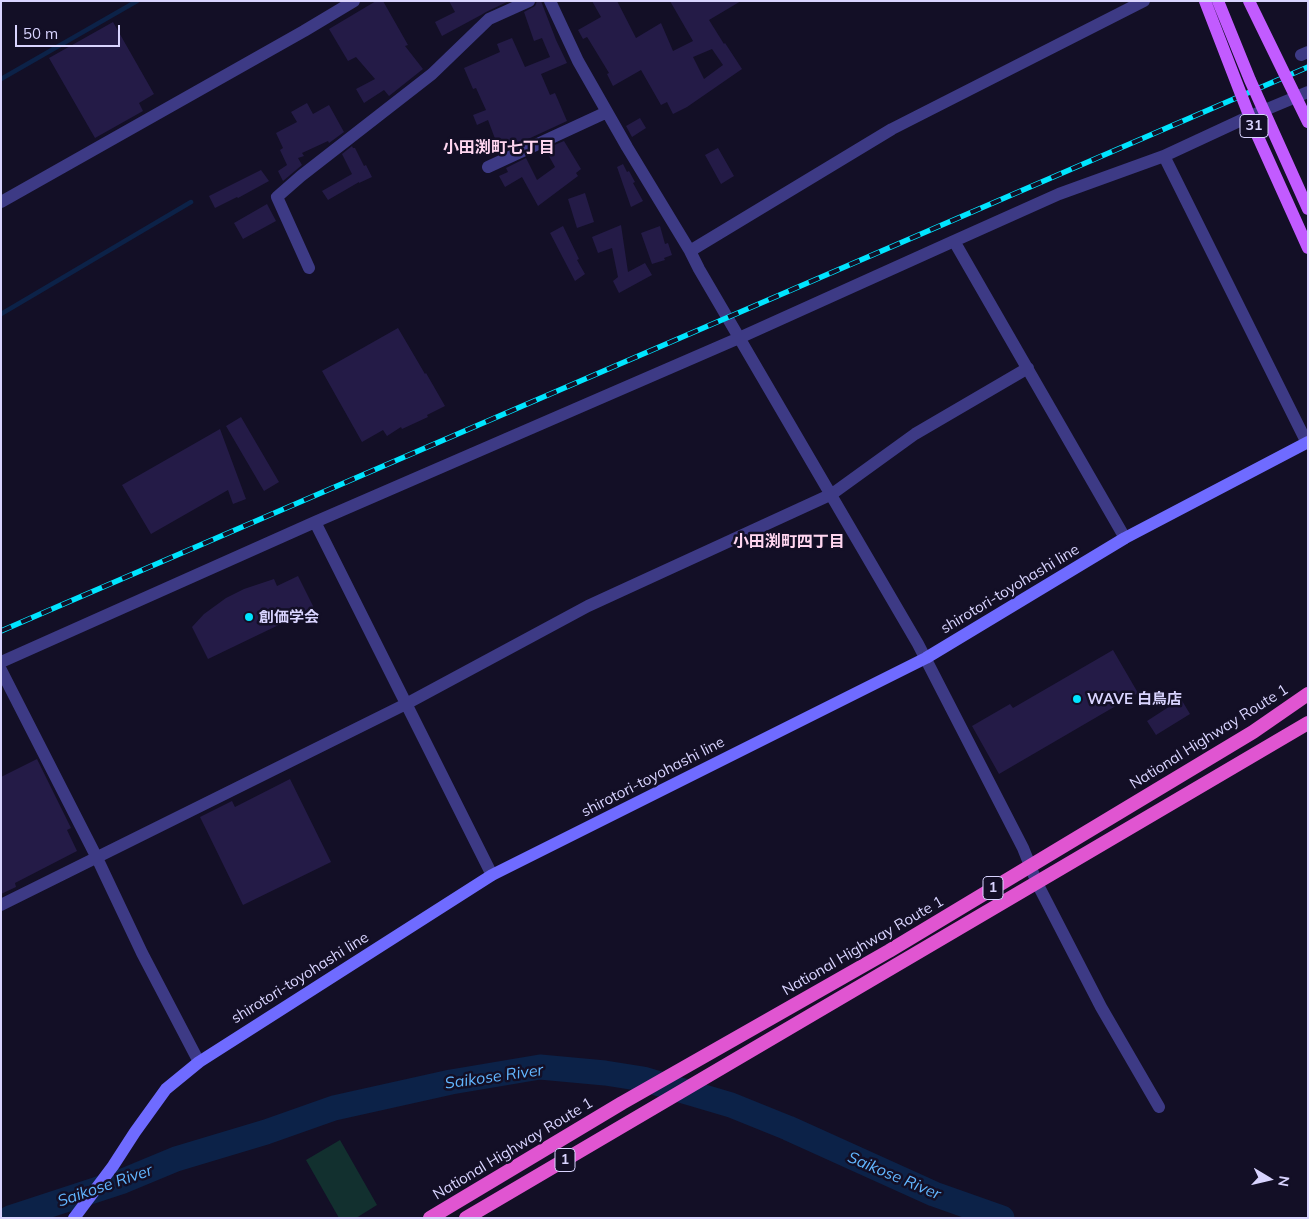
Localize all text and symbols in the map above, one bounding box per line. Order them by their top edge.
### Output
scale bar [18,15,122,47]
text: 50 m [23,24,58,43]
road number: 31 [1240,114,1268,138]
district label: 小田渕町七丁目 [443,138,555,158]
district label: 小田渕町四丁目 [733,532,845,552]
street label: shirotori-toyohashi line [937,540,1083,638]
place label: 創価学会 [259,608,319,626]
marker: 創価学会 [243,611,255,623]
street label: National Highway Route 1 [1127,681,1291,793]
place label: WAVE 白鳥店 [1087,690,1182,708]
marker: WAVE 白鳥店 [1071,693,1083,705]
street label: shirotori-toyohashi line [578,733,728,821]
road number: 1 [983,876,1003,900]
street label: National Highway Route 1 [779,892,947,1000]
street label: shirotori-toyohashi line [228,928,372,1028]
water label: Saikose River [444,1061,544,1093]
street label: National Highway Route 1 [430,1094,596,1204]
road number: 1 [555,1148,575,1172]
water label: Saikose River [845,1148,943,1204]
north arrow [1244,1154,1294,1204]
water label: Saikose River [55,1161,155,1211]
text: N [1274,1175,1294,1188]

